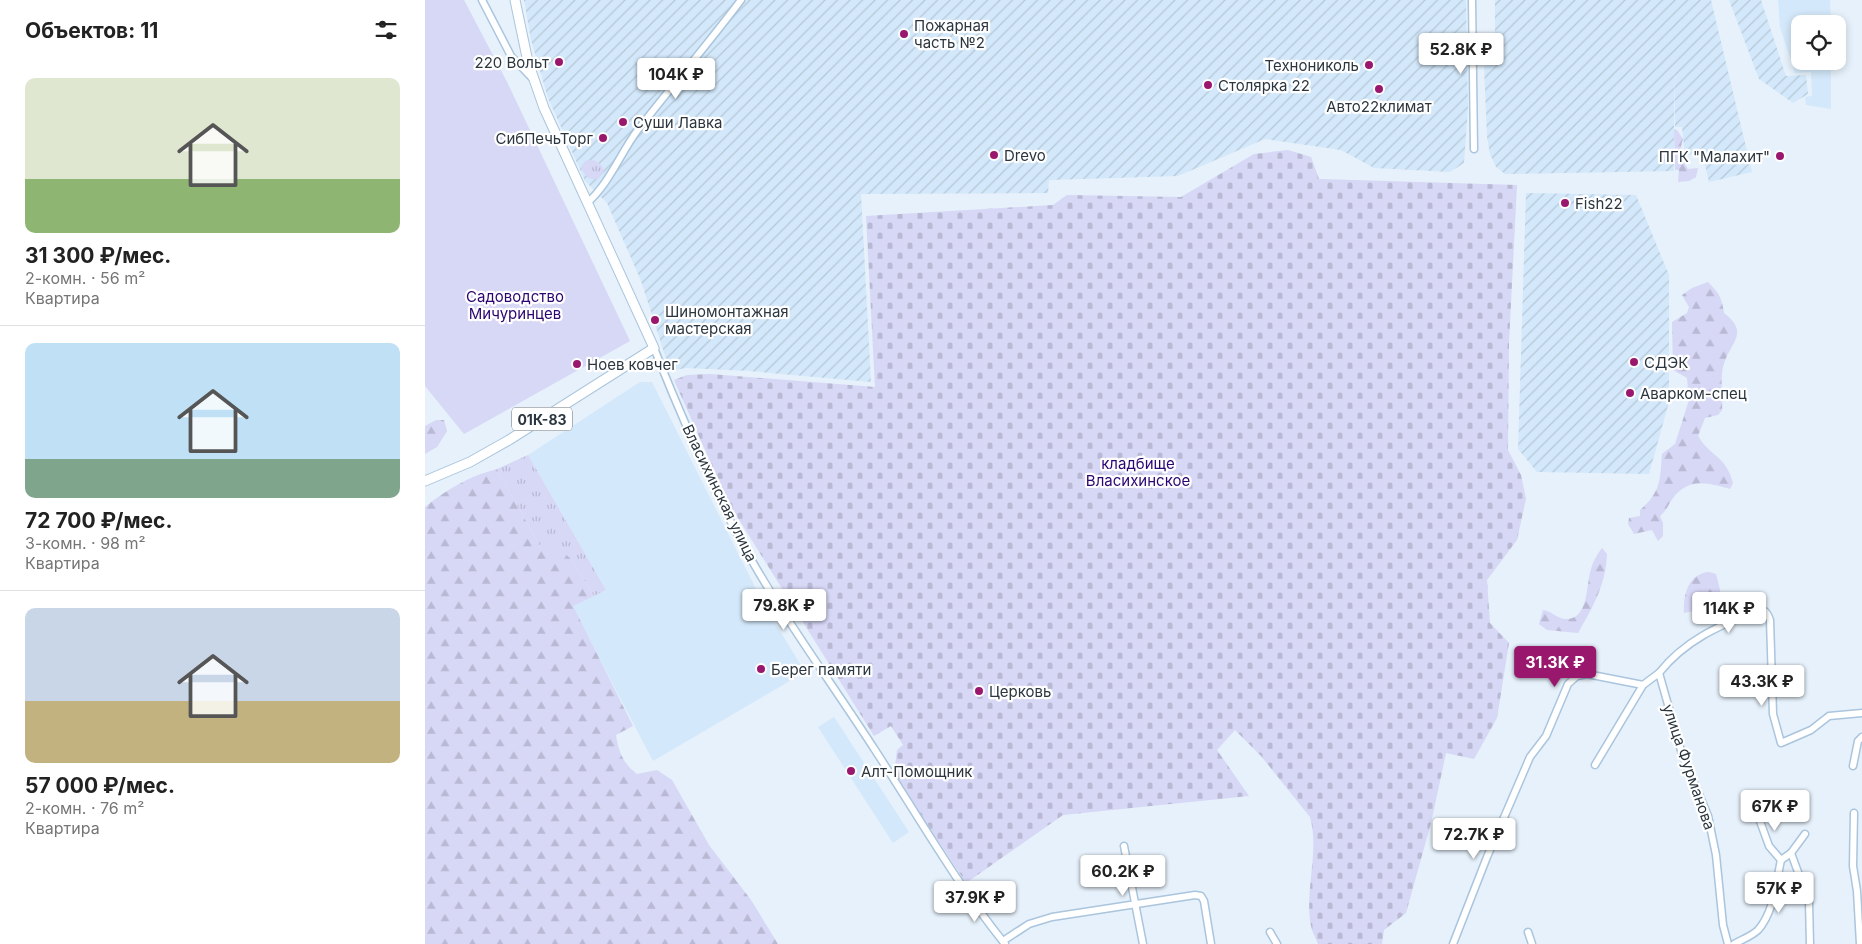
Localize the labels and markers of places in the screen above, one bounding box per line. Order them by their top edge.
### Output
place label: Пожарная часть №2 [914,16,989,52]
marker: Пожарная часть №2 [898,28,910,40]
pin: 52.8K ₽ [1415,32,1507,75]
place label: 220 Вольт [475,53,549,72]
marker: 220 Вольт [553,56,565,68]
place label: Технониколь [1264,56,1359,75]
pin: 104K ₽ [635,58,717,100]
marker: Технониколь [1363,59,1375,71]
place label: Столярка 22 [1218,76,1310,95]
marker: Столярка 22 [1202,79,1214,91]
marker: Авто22климат [1373,83,1385,95]
place label: Авто22климат [1326,97,1432,116]
place label: Суши Лавка [633,113,722,132]
marker: Суши Лавка [617,116,629,128]
place label: СибПечьТорг [495,129,593,148]
marker: СибПечьТорг [597,132,609,144]
place label: Drevo [1004,146,1046,165]
place label: ПГК "Малахит" [1659,147,1770,166]
marker: Drevo [988,149,1000,161]
marker: ПГК "Малахит" [1774,150,1786,162]
place label: Fish22 [1575,194,1623,213]
marker: Fish22 [1559,197,1571,209]
place label: Шиномонтажная мастерская [665,302,789,338]
marker: Шиномонтажная мастерская [649,314,661,326]
place label: СДЭК [1644,353,1688,372]
place label: Ноев ковчег [587,355,678,374]
marker: СДЭК [1628,356,1640,368]
marker: Ноев ковчег [571,358,583,370]
place label: Аварком-спец [1640,384,1747,403]
marker: Аварком-спец [1624,387,1636,399]
pin: 79.8K ₽ [738,588,830,631]
pin: 114K ₽ [1688,592,1770,634]
pin: 31.3K ₽ [1509,646,1601,688]
place label: Берег памяти [771,660,871,679]
marker: Берег памяти [755,663,767,675]
pin: 43.3K ₽ [1716,664,1808,707]
place label: Церковь [989,682,1051,701]
marker: Церковь [973,685,985,697]
place label: Алт-Помощник [861,762,972,781]
marker: Алт-Помощник [845,765,857,777]
pin: 67K ₽ [1740,790,1810,832]
pin: 72.7K ₽ [1428,818,1520,860]
pin: 60.2K ₽ [1077,854,1169,897]
pin: 57K ₽ [1744,872,1814,914]
pin: 37.9K ₽ [929,880,1021,923]

